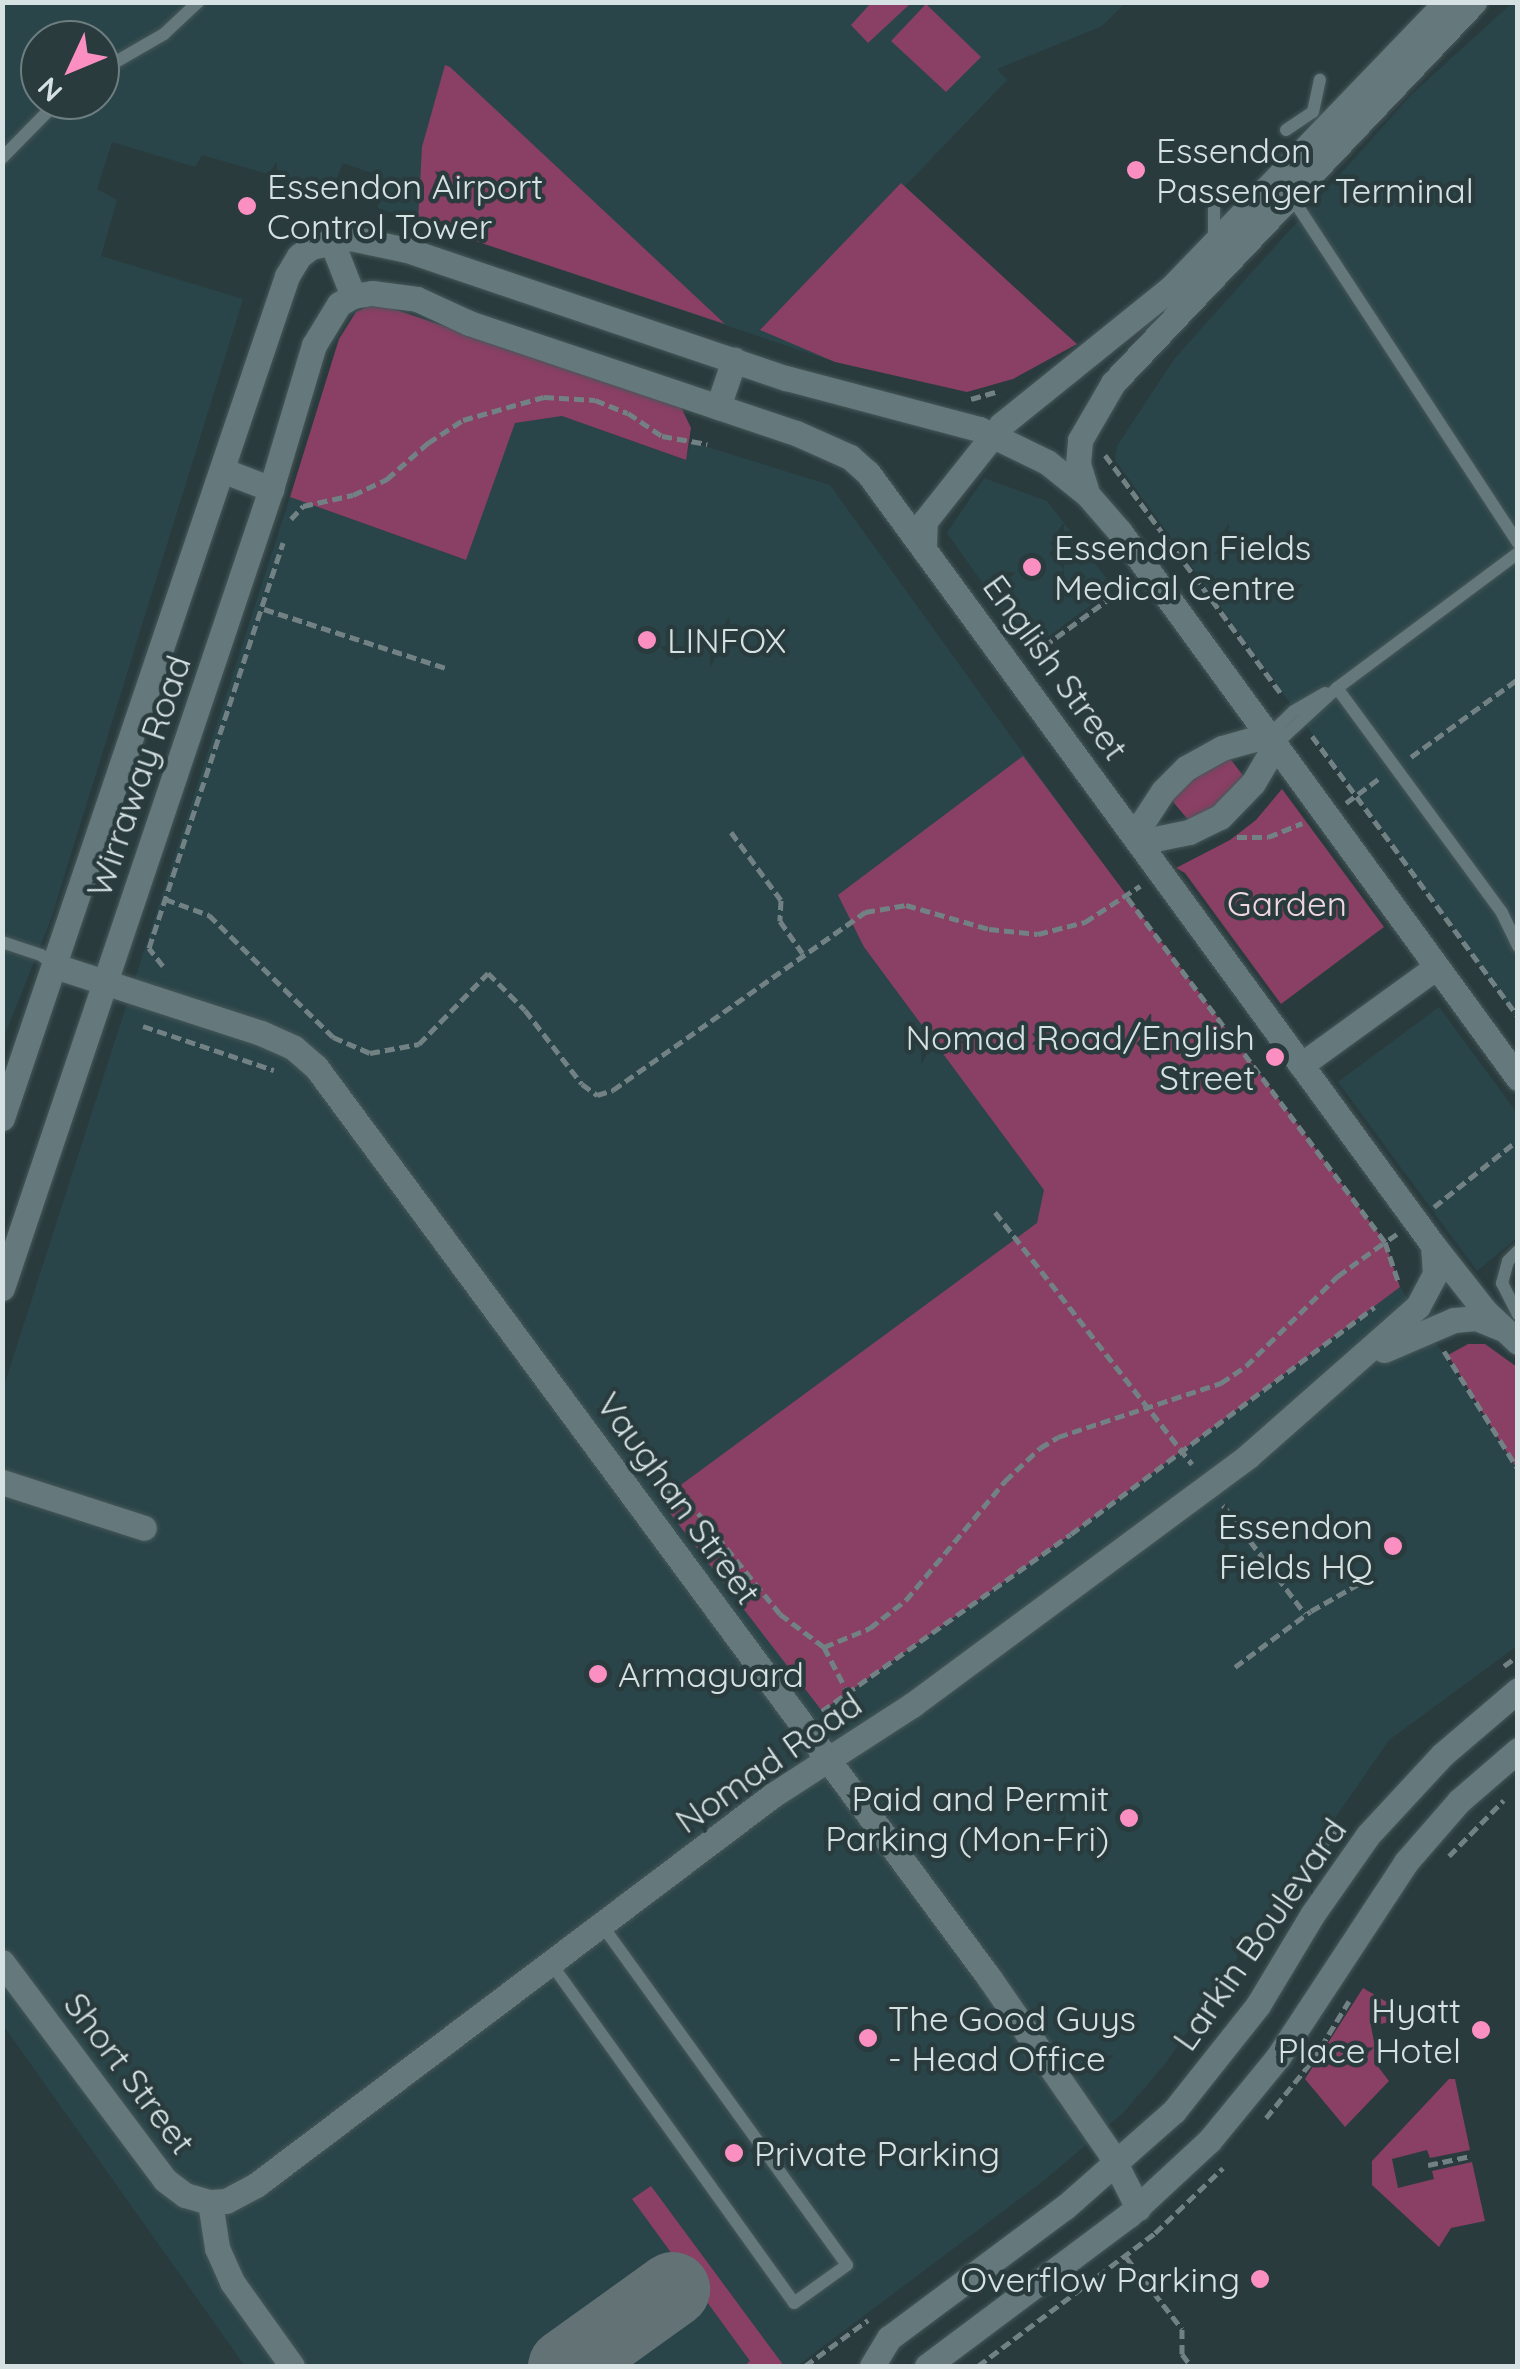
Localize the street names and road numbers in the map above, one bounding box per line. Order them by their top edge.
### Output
street label: English Street [975,566,1137,768]
street label: Wirraway Road [77,650,199,902]
street label: Vaughan Street [588,1384,770,1612]
street label: Nomad Road [667,1682,869,1842]
street label: Larkin Boulevard [1163,1810,1355,2058]
street label: Short Street [56,1984,204,2162]

